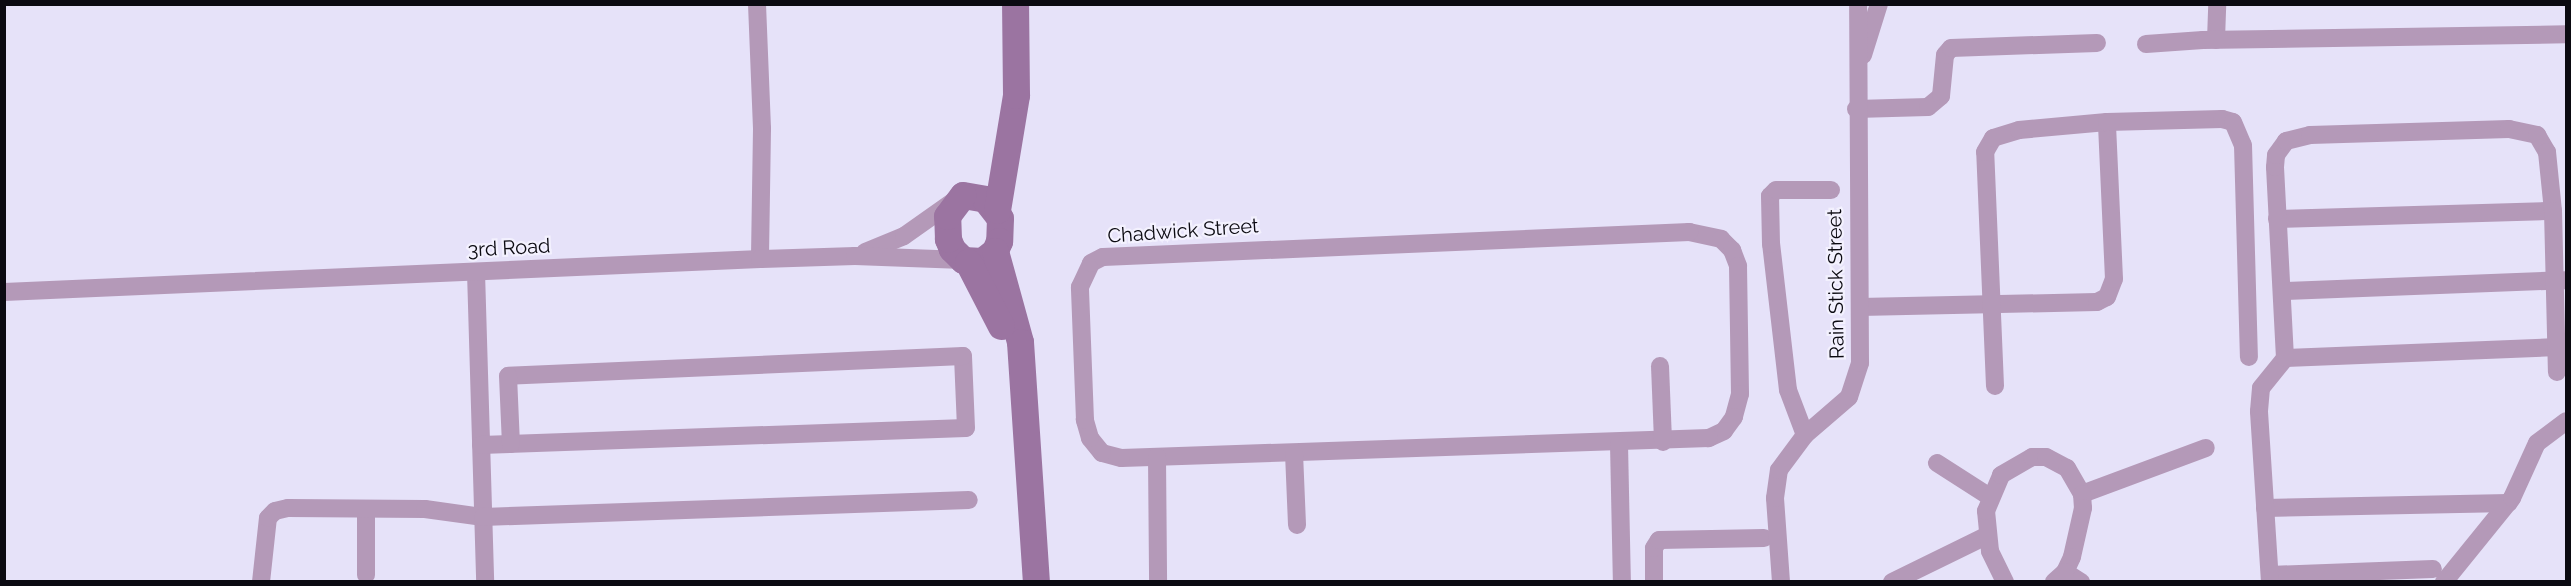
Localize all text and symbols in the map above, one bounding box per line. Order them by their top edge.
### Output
street label: Rain Stick Street [1823,209,1849,359]
street label: Chadwick Street [1107,214,1259,248]
street label: 3rd Road [467,234,551,262]

